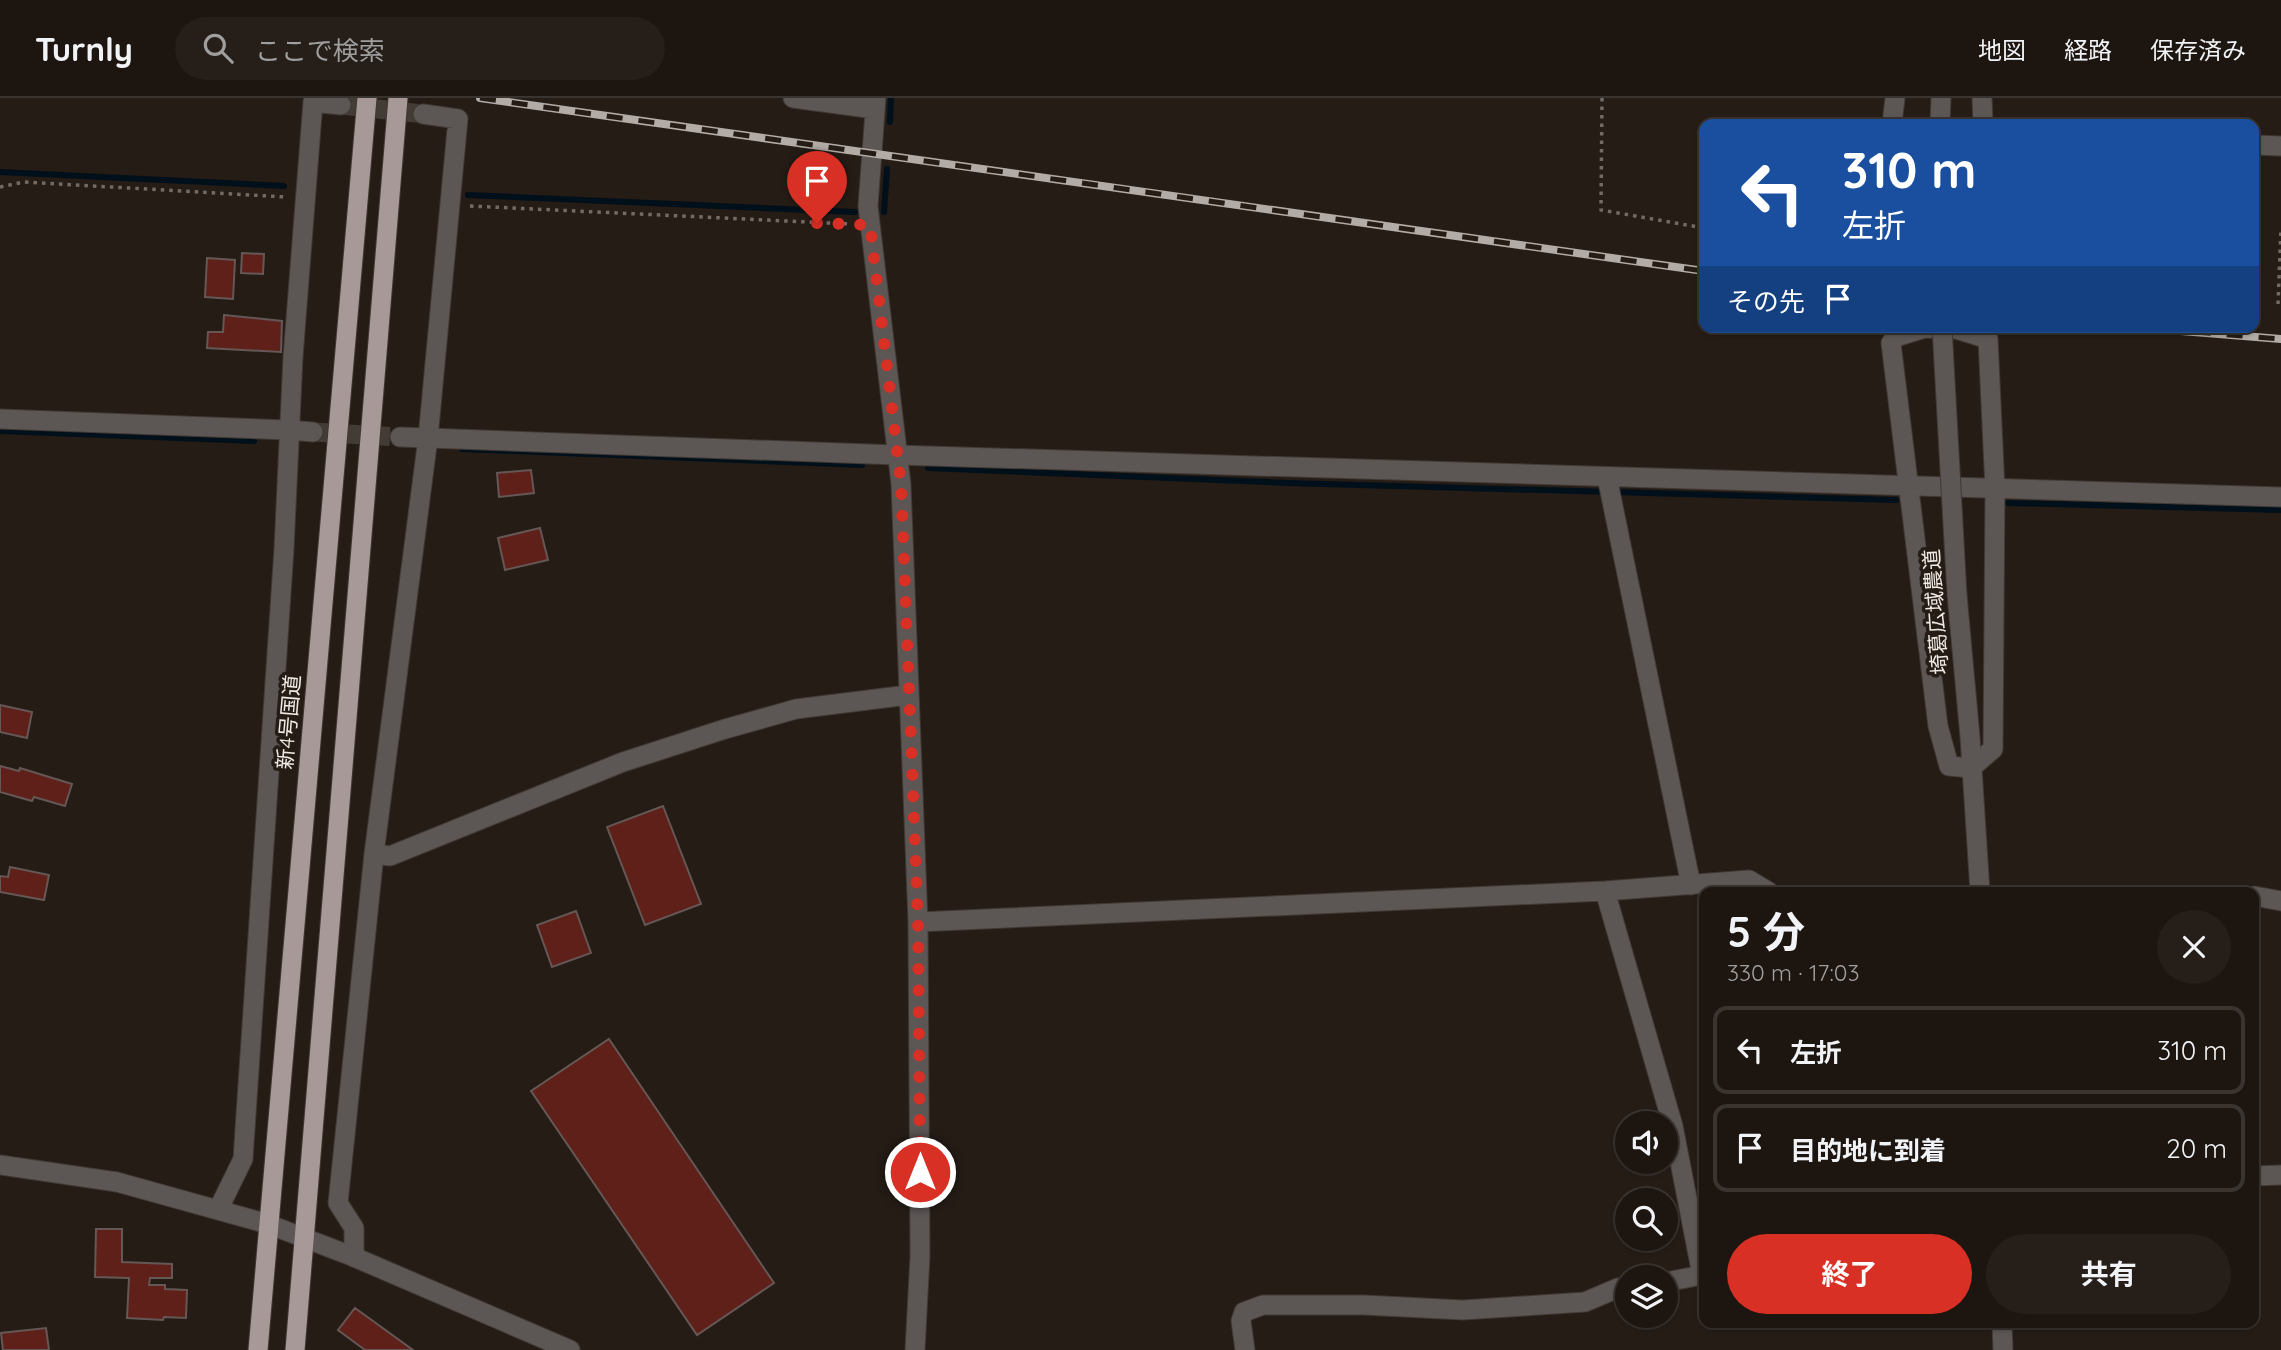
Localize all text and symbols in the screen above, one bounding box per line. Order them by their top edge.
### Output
search box [175,17,665,80]
text: Turnly [35,28,133,69]
icon: search [199,29,237,67]
text: ここで検索 [255,34,385,67]
text: 地図 [1978,35,2026,65]
text: 経路 [2064,35,2112,65]
text: 保存済み [2150,35,2246,65]
text: 310 m [1842,139,1976,200]
icon: left [1727,147,1818,238]
pin [787,151,847,223]
icon: arrive [798,162,836,200]
text: 左折 [1842,205,1906,245]
icon: arrive [1819,280,1857,318]
text: その先 [1727,285,1805,318]
street label: 埼葛広域農道 [1918,548,1952,676]
street label: 新4号国道 [271,673,305,770]
text: 5 分 [1727,905,1805,958]
button: close [2157,910,2231,984]
text: 330 m · 17:03 [1727,958,1859,987]
icon: left [1731,1031,1769,1069]
text: 310 m [2157,1034,2227,1067]
text: 左折 [1790,1036,1842,1069]
map controls [1615,1111,1678,1328]
button: sound [1615,1111,1678,1174]
icon: arrive [1731,1129,1769,1167]
text: 20 m [2166,1132,2227,1165]
text: 目的地に到着 [1790,1134,1946,1167]
position arrow [883,1135,957,1209]
button: search [1615,1188,1678,1251]
button: 終了 [1727,1234,1972,1314]
button: 共有 [1986,1234,2231,1314]
button: layers [1615,1265,1678,1328]

